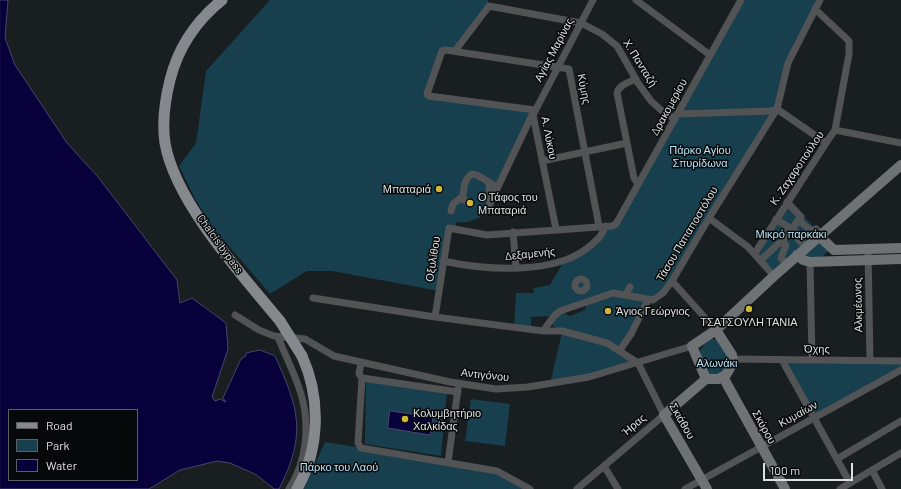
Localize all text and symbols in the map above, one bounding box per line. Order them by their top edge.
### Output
street label: Αγίας Μαρίνας [532,16,576,84]
street label: Χ. Πανταζή [620,37,660,89]
street label: Κύμης [575,73,593,105]
street label: Δρακομερίου [648,76,690,138]
street label: Α. Λύκου [538,115,560,161]
street label: Κ. Ζαχαροπούλου [767,128,827,208]
park label: Πάρκο Αγίου Σπυρίδωνα [669,143,731,169]
place label: Μπαταριά [383,182,431,196]
marker: Μπαταριά [434,184,444,194]
street label: Τάσου Παπαποστόλου [653,184,721,284]
place label: Ο Τάφος του Μπαταριά [478,190,538,216]
marker: Ο Τάφος του Μπαταριά [465,198,475,208]
street label: Chalcis bypass [194,212,246,276]
park label: Μικρό παρκάκι [755,227,827,241]
street label: Οξυλίθου [423,235,443,283]
street label: Δεξαμενής [504,245,556,263]
street label: Αλκμέωνος [851,278,865,332]
place label: Άγιος Γεώργιος [616,304,690,318]
marker: ΤΣΑΤΣΟΥΛΗ ΤΑΝΙΑ [744,304,754,314]
marker: Άγιος Γεώργιος [603,306,613,316]
place label: ΤΣΑΤΣΟΥΛΗ ΤΑΝΙΑ [700,315,798,329]
street label: Όχης [804,342,830,356]
park label: Αλωνάκι [696,356,738,370]
street label: Αντιγόνου [460,366,510,384]
street label: Κυμαίων [776,398,820,430]
street label: Σκιάθου [666,401,698,441]
place label: Κολυμβητήριο Χαλκίδας [413,406,481,432]
street label: Σκύρου [749,408,779,446]
legend [8,409,138,481]
street label: Ήρας [619,411,649,439]
marker: Κολυμβητήριο Χαλκίδας [400,414,410,424]
text: Road [46,418,73,432]
text: Park [46,438,70,452]
scale bar [765,455,855,481]
text: Water [46,458,77,472]
park label: Πάρκο του Λαού [300,460,378,474]
text: 100 m [770,463,800,477]

